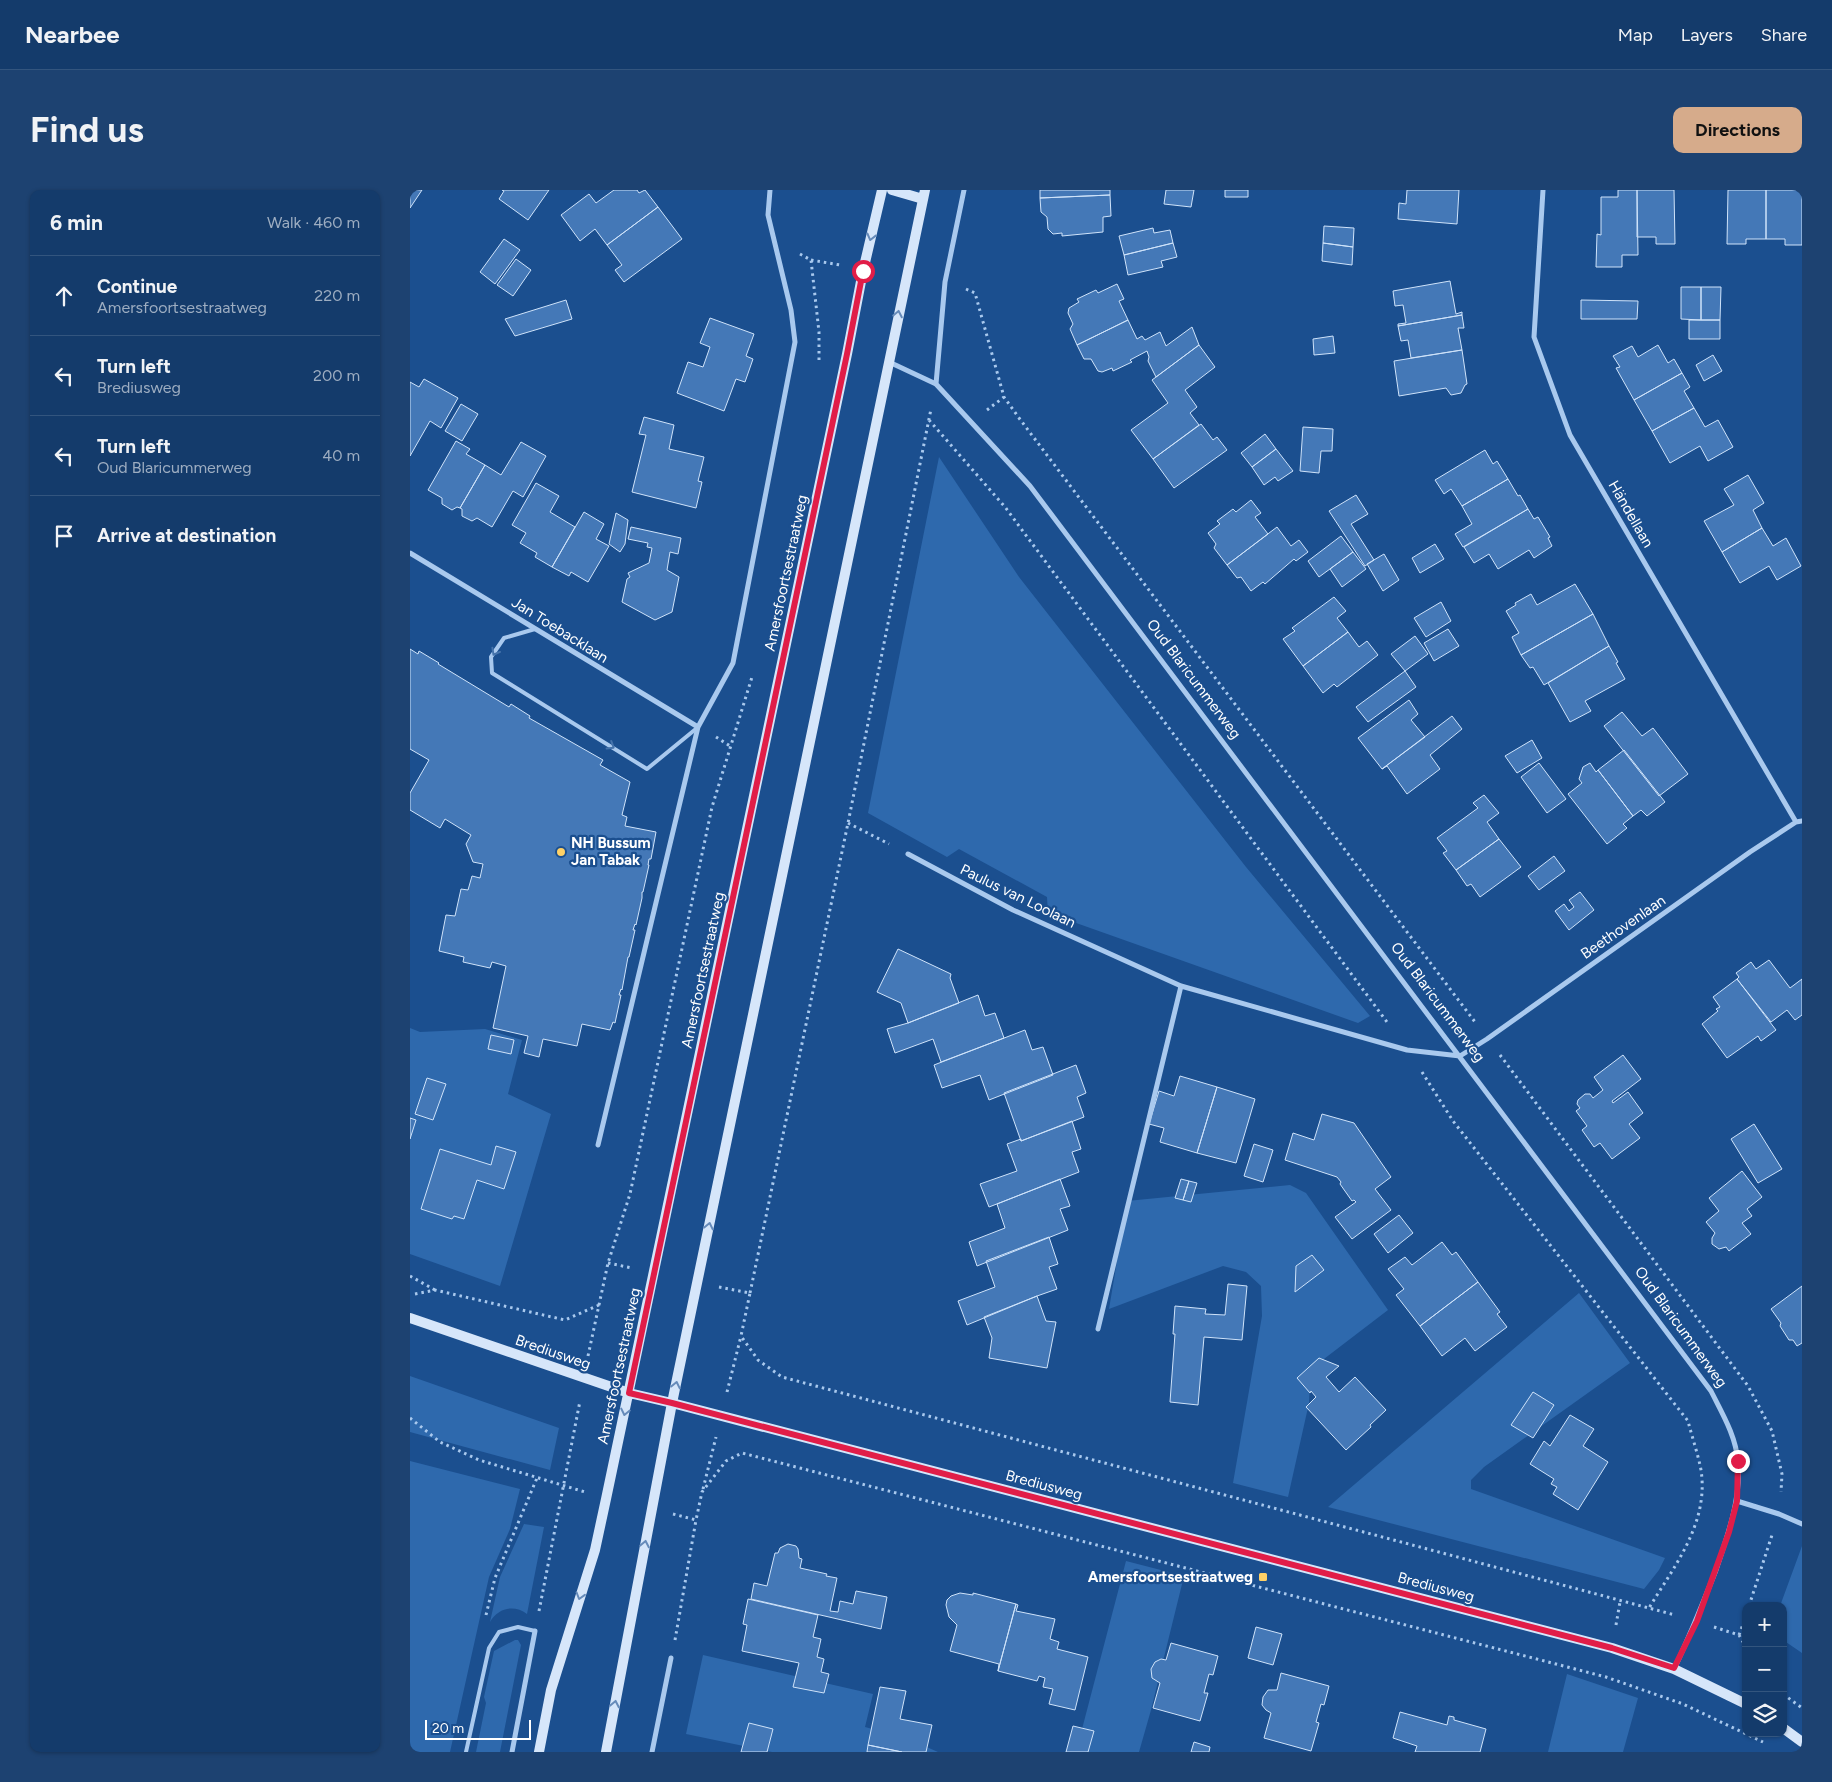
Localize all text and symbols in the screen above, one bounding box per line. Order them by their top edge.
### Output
text: Nearbee [25,20,120,49]
text: Map [1618,24,1653,46]
text: Layers [1681,24,1733,46]
text: Share [1761,24,1807,46]
button: Directions [1673,107,1802,153]
text: Find us [30,109,144,151]
text: 6 min [50,210,103,235]
text: Walk · 460 m [267,213,360,232]
one-way arrow [866,233,877,242]
route start [852,260,875,283]
text: Continue [97,275,177,298]
icon: ahead [50,282,78,310]
text: 220 m [314,286,360,305]
text: Amersfoortsestraatweg [97,298,267,317]
one-way arrow [893,309,903,318]
text: Turn left [97,355,171,378]
icon: left [50,362,78,390]
text: 200 m [313,366,360,385]
text: Brediusweg [97,378,181,397]
text: Turn left [97,435,171,458]
icon: left [50,442,78,470]
text: 40 m [322,446,360,465]
text: Oud Blaricummerweg [97,458,252,477]
street label: Händellaan [1605,477,1657,551]
street label: Amersfoortsestraatweg [761,493,811,653]
icon: arrive [50,522,78,550]
text: Arrive at destination [97,524,276,547]
street label: Jan Toebacklaan [508,593,612,667]
street label: Oud Blaricummerweg [1143,616,1245,742]
one-way arrow [491,646,501,655]
one-way arrow [606,740,615,750]
place label: NH Bussum Jan Tabak [571,834,651,869]
marker: NH Bussum Jan Tabak [555,846,567,858]
street label: Paulus van Loolaan [957,860,1079,932]
street label: Amersfoortsestraatweg [678,890,728,1050]
street label: Beethovenlaan [1577,891,1669,963]
street label: Oud Blaricummerweg [1387,939,1489,1065]
one-way arrow [704,1221,714,1230]
street label: Oud Blaricummerweg [1631,1263,1731,1391]
street label: Amersfoortsestraatweg [594,1286,644,1446]
street label: Brediusweg [513,1331,593,1373]
one-way arrow [670,1380,681,1389]
one-way arrow [620,1407,631,1416]
route end [1727,1450,1750,1473]
street label: Brediusweg [1004,1466,1084,1504]
one-way arrow [640,1540,650,1549]
place label: Amersfoortsestraatweg [1088,1568,1253,1586]
street label: Brediusweg [1396,1568,1476,1606]
marker: Amersfoortsestraatweg [1257,1571,1269,1583]
one-way arrow [576,1592,586,1600]
map controls [1742,1602,1787,1737]
button: + [1742,1602,1787,1647]
button: − [1742,1647,1787,1692]
button: layers [1742,1692,1787,1737]
one-way arrow [609,1700,620,1709]
scale bar [425,1717,531,1740]
text: 20 m [432,1720,464,1737]

